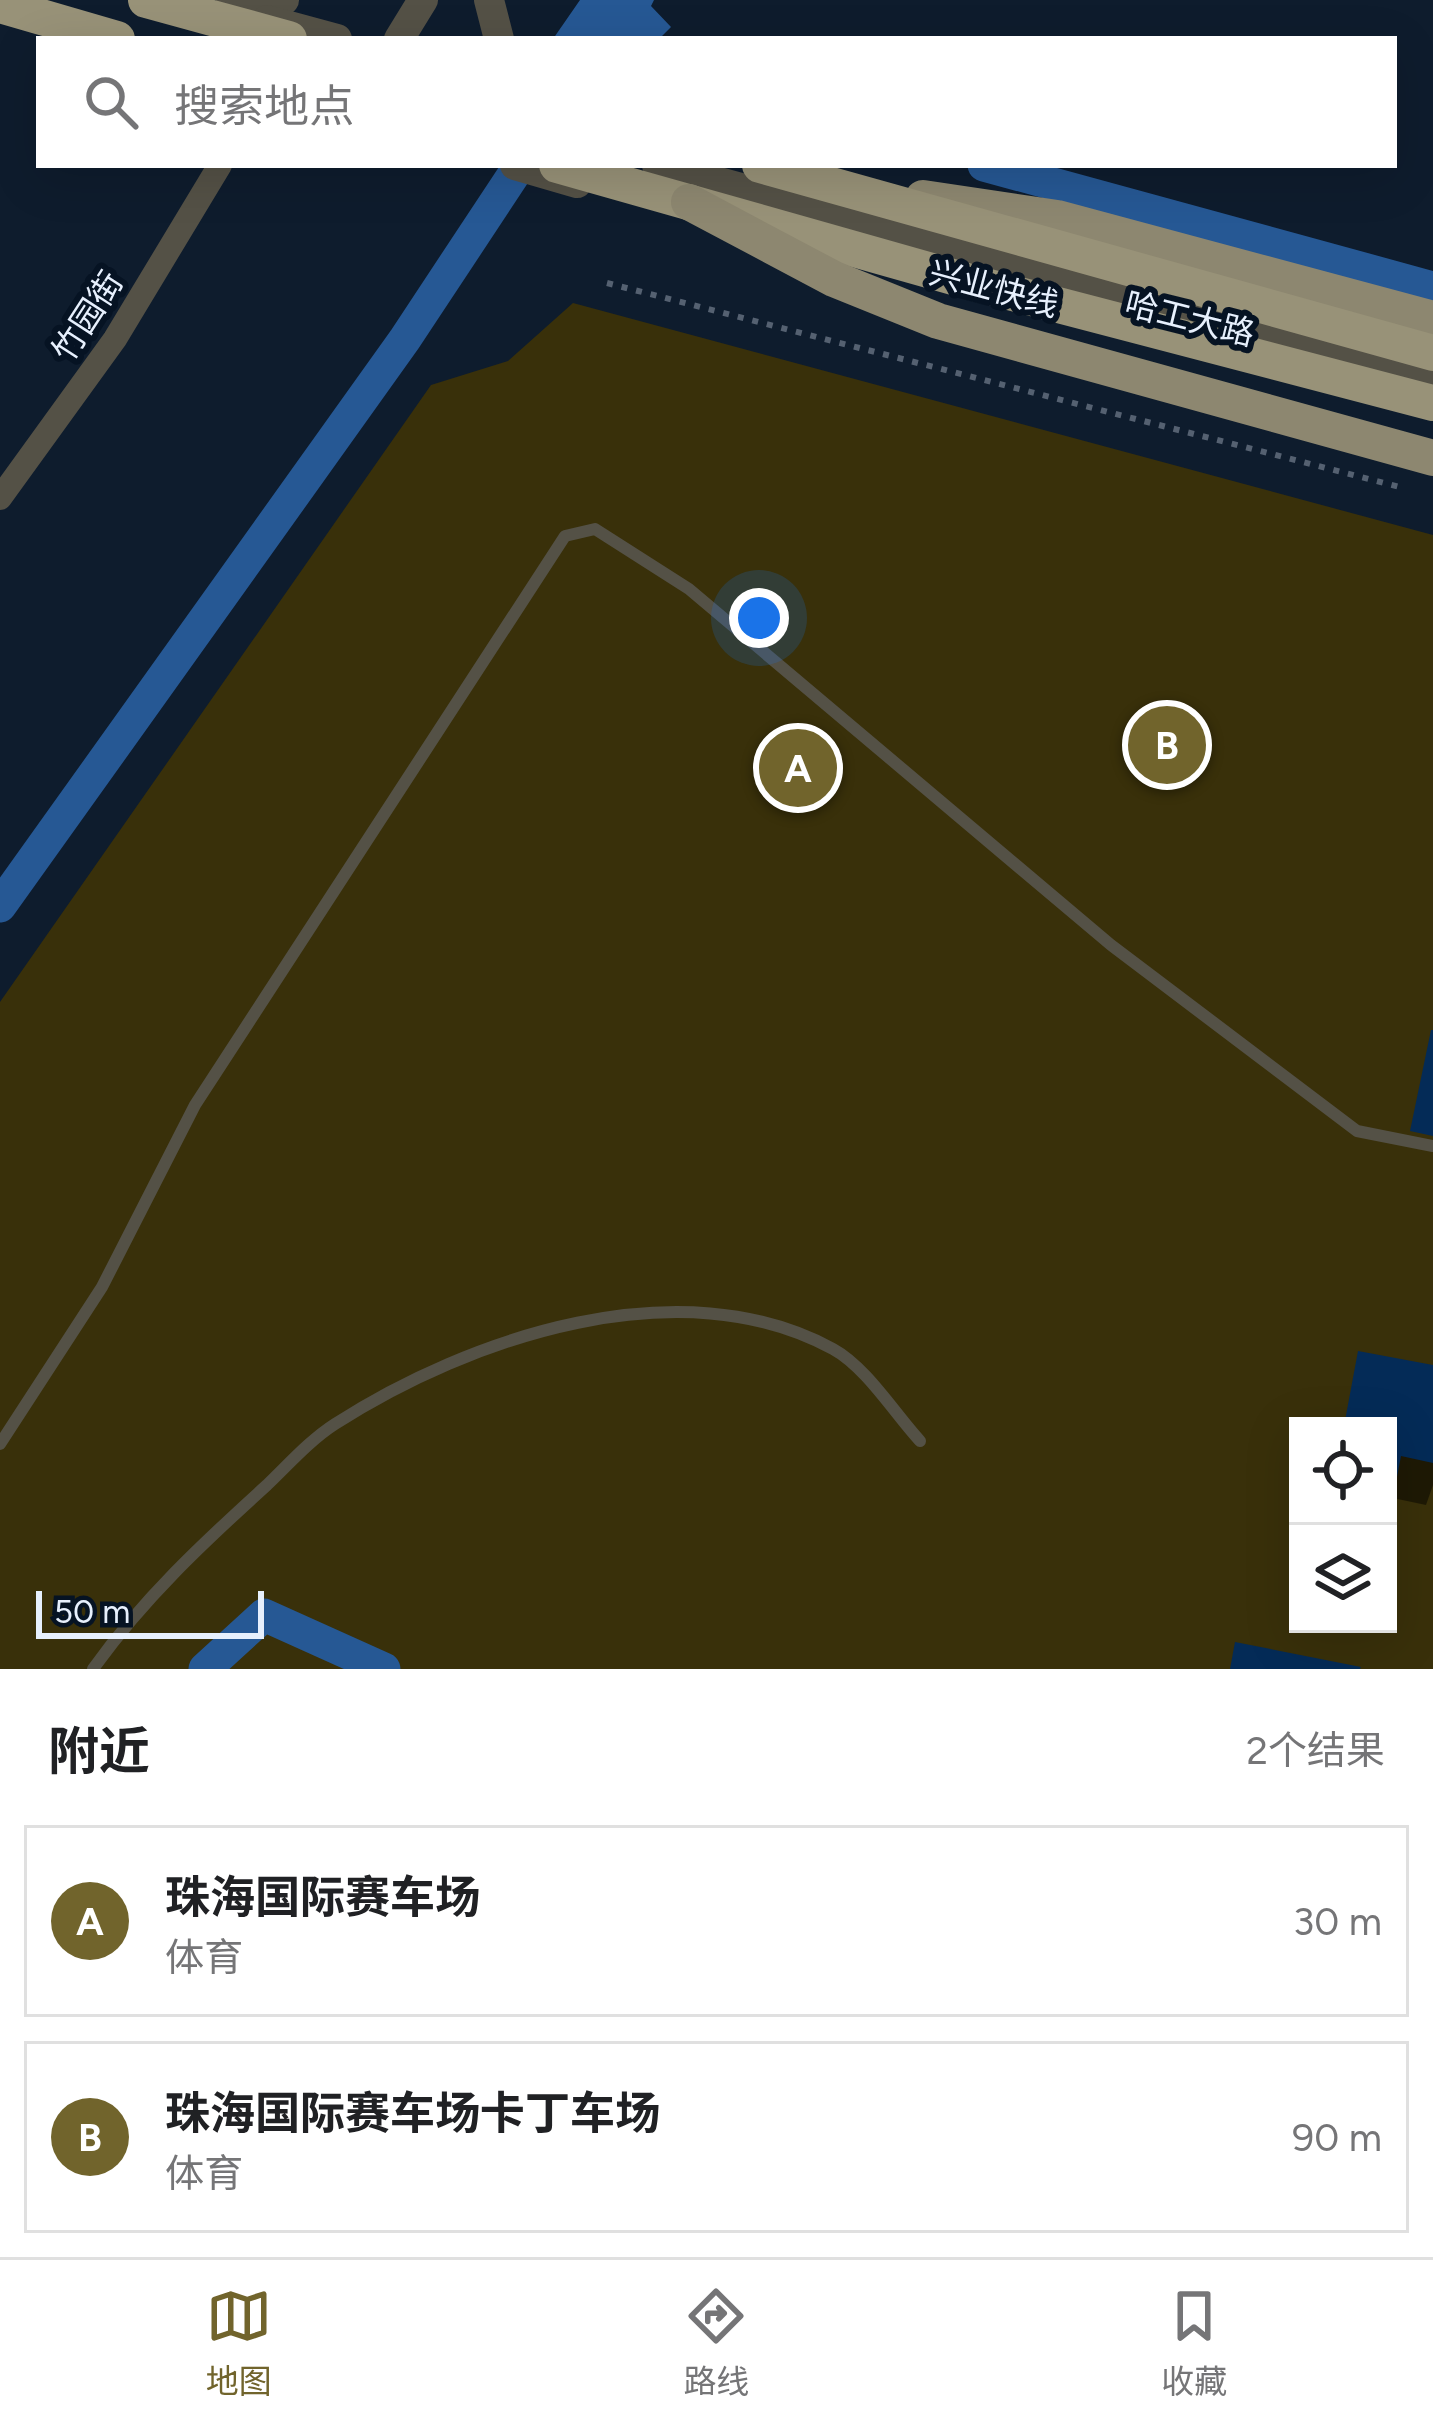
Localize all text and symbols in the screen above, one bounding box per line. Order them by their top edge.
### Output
search box [36,36,1397,168]
icon: search [78,69,144,135]
text: 搜索地点 [174,79,354,133]
street label: 兴业快线 [925,253,1063,324]
street label: 竹园街 [44,264,131,368]
street label: 哈工大路 [1121,284,1259,353]
your location [729,588,789,648]
pin: B [1128,700,1206,790]
pin: A [759,723,837,813]
map controls [1289,1417,1397,1633]
button: locate [1289,1417,1397,1525]
button: layers [1289,1525,1397,1633]
scale bar [36,1585,264,1638]
text: 50 m [54,1592,130,1631]
text: 附近 [48,1721,150,1782]
text: 2个结果 [1246,1727,1385,1774]
text: 珠海国际赛车场 [165,1870,480,1924]
text: A [76,1898,104,1945]
text: 30 m [1293,1898,1382,1945]
text: 体育 [165,1934,243,1981]
text: 珠海国际赛车场卡丁车场 [165,2086,660,2140]
text: B [78,2114,102,2161]
text: 90 m [1292,2114,1382,2161]
text: 体育 [165,2150,243,2197]
tab: 地图 [206,2283,272,2403]
tab: 路线 [683,2283,749,2403]
tab: 收藏 [1161,2283,1227,2403]

